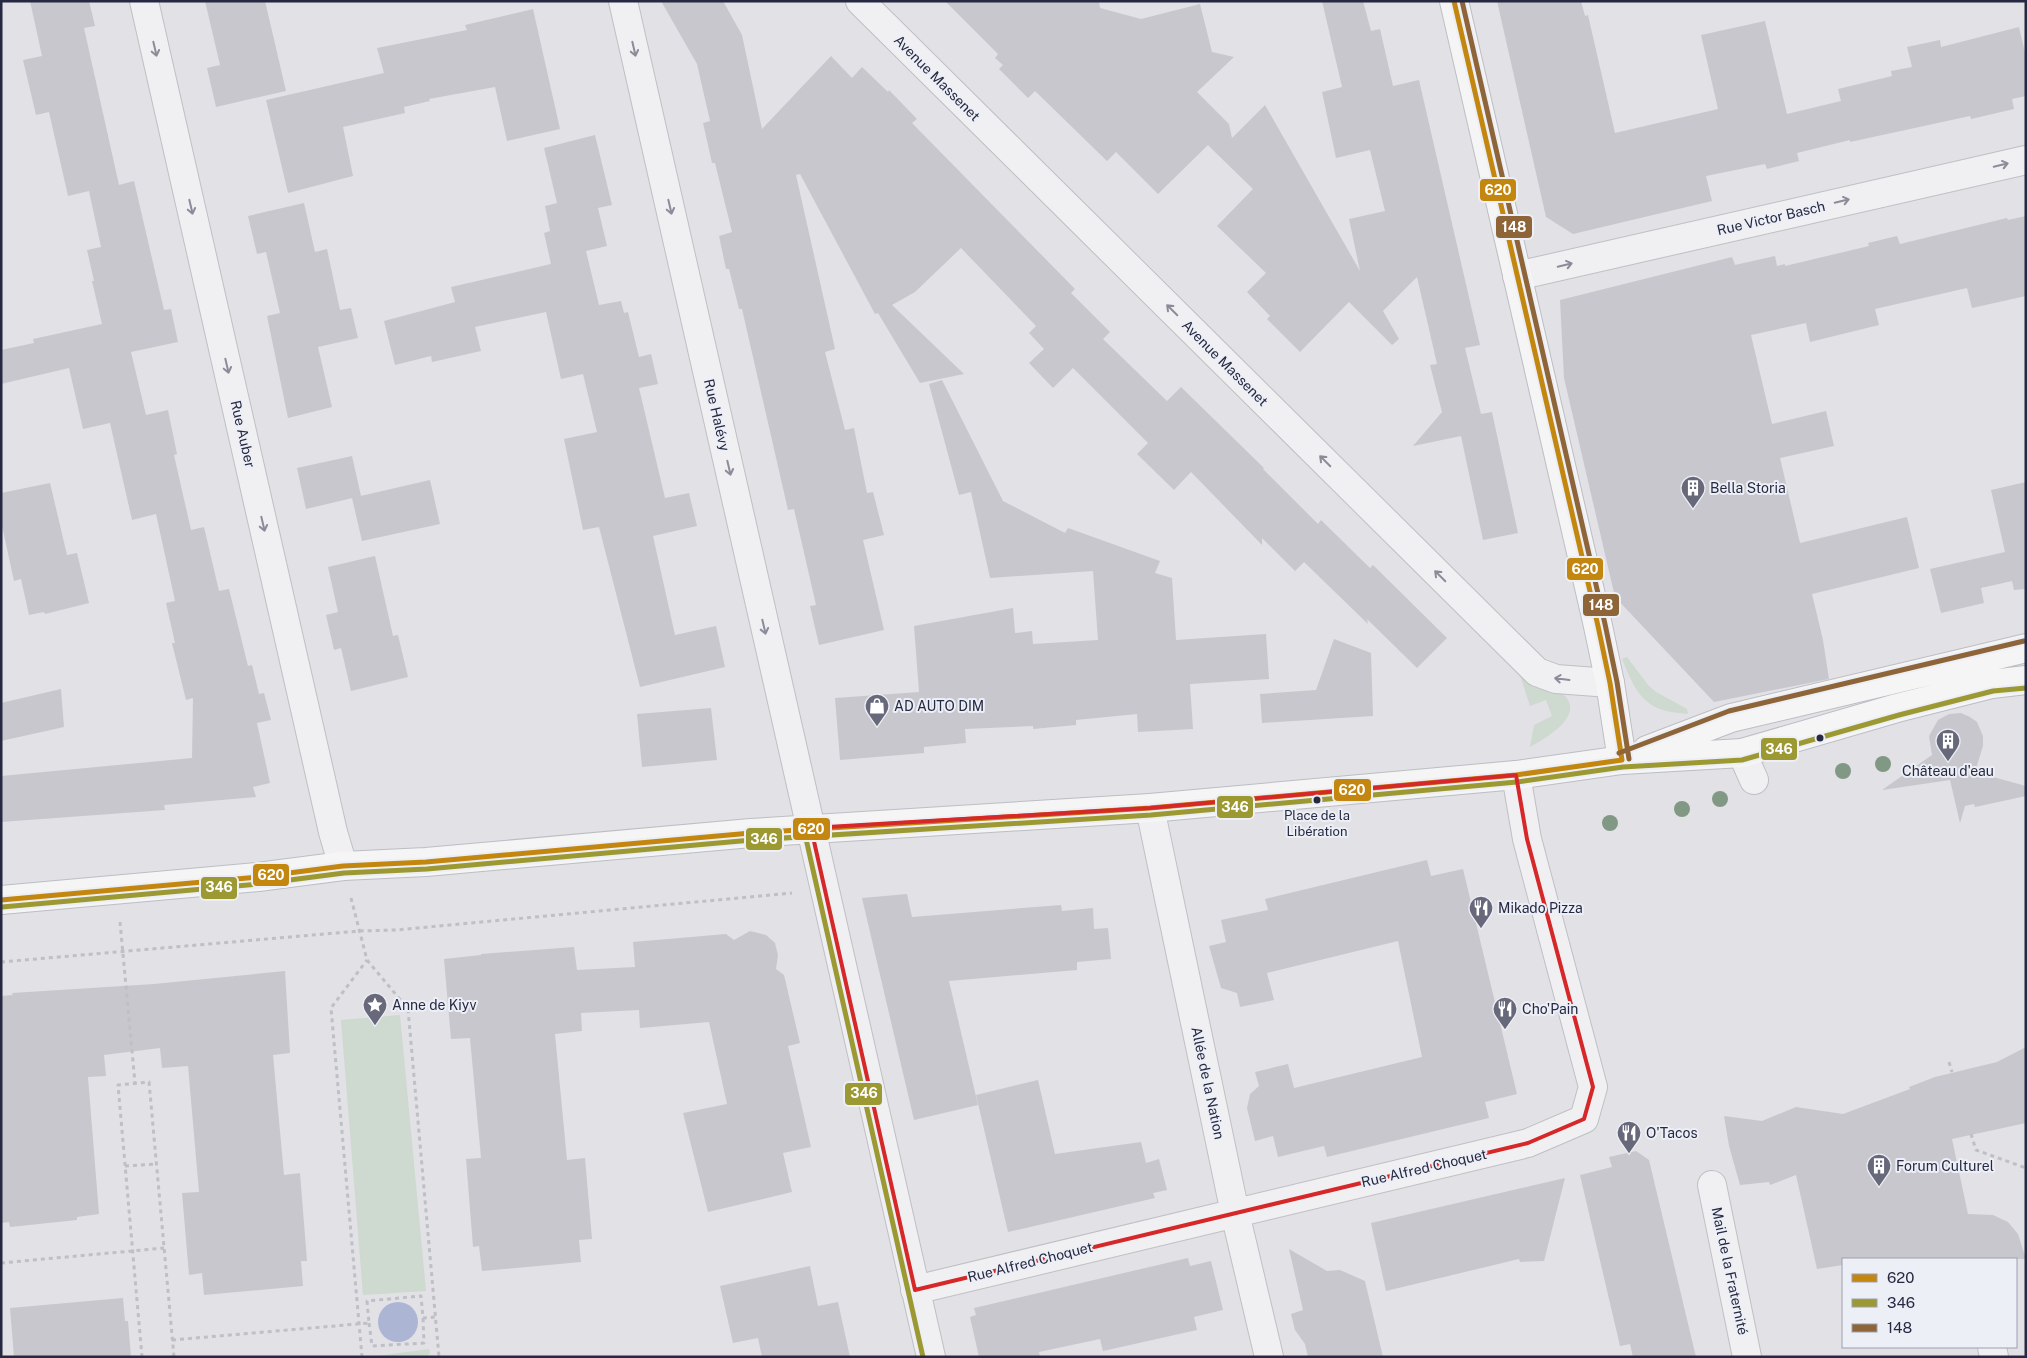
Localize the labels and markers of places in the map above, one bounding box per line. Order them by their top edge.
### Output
building icon: Bella Storia [1680,475,1706,509]
place label: Bella Storia [1710,480,1786,496]
shop icon: AD AUTO DIM [864,693,890,727]
place label: AD AUTO DIM [894,698,984,714]
building icon: Château d'eau [1935,728,1961,762]
unlabelled marker [1815,733,1825,743]
place label: Château d'eau [1902,763,1994,779]
marker: Place de la Libération [1312,795,1322,805]
place label: Place de la Libération [1284,808,1350,839]
restaurant icon: Mikado Pizza [1468,895,1494,929]
place label: Mikado Pizza [1498,900,1583,916]
place icon: Anne de Kiyv [362,992,388,1026]
restaurant icon: Cho'Pain [1492,996,1518,1030]
place label: Anne de Kiyv [392,997,476,1013]
place label: Cho'Pain [1522,1001,1578,1017]
restaurant icon: O'Tacos [1616,1120,1642,1154]
place label: O'Tacos [1646,1125,1698,1141]
building icon: Forum Culturel [1866,1153,1892,1187]
place label: Forum Culturel [1896,1158,1994,1174]

